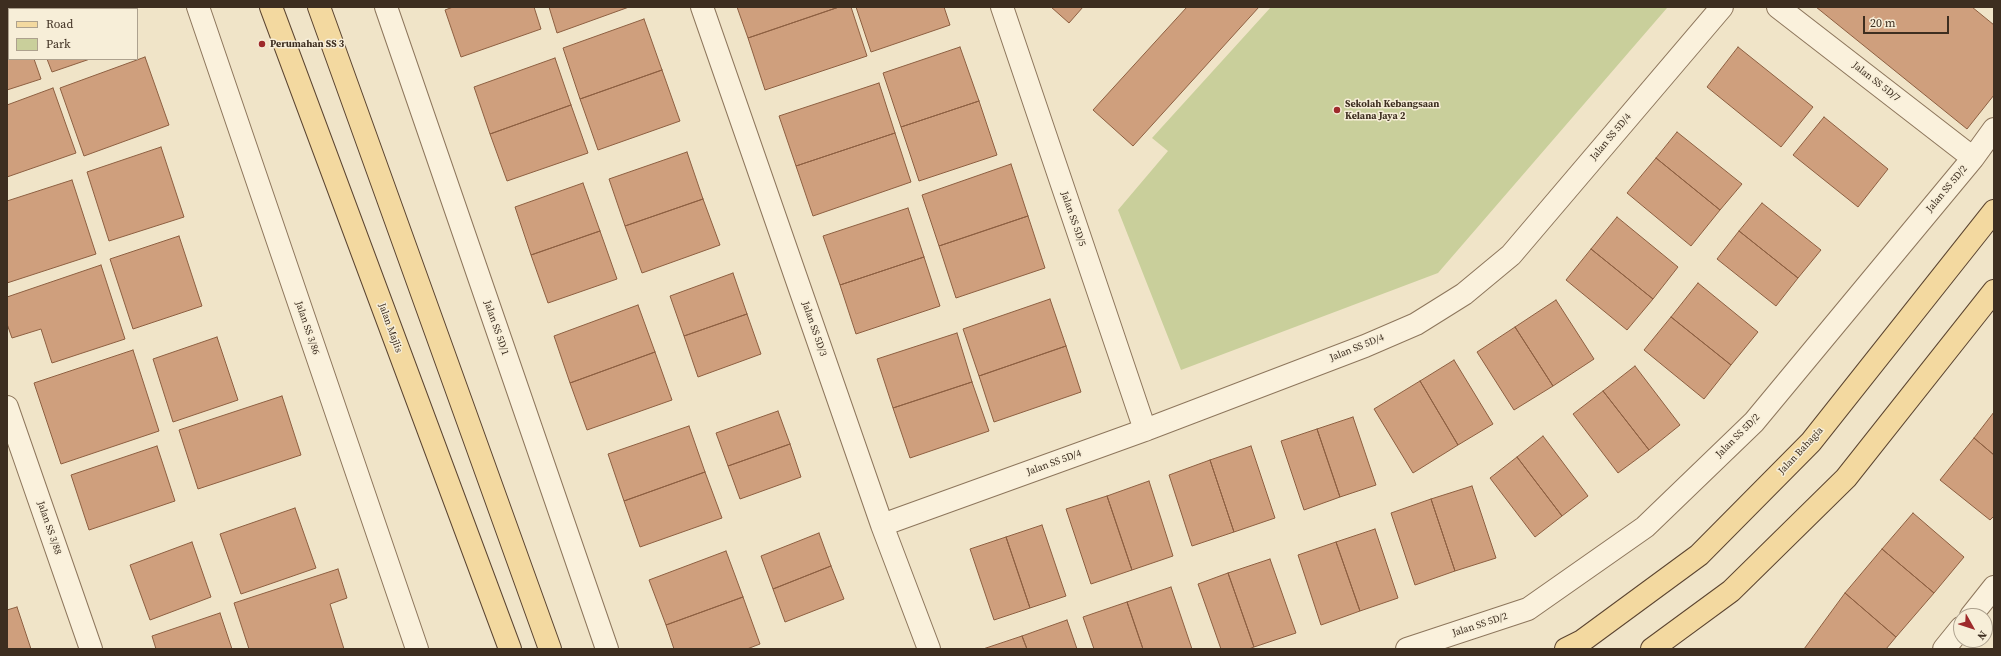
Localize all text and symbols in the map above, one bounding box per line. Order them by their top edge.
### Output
legend [8,8,138,60]
scale bar [1865,8,1951,34]
text: 20 m [1870,15,1896,31]
text: Road [46,16,73,32]
text: Park [46,36,71,52]
place label: Perumahan SS 3 [270,38,344,50]
marker: Perumahan SS 3 [257,39,267,49]
street label: Jalan SS 5D/7 [1850,60,1902,104]
place label: Sekolah Kebangsaan Kelana Jaya 2 [1345,98,1439,122]
marker: Sekolah Kebangsaan Kelana Jaya 2 [1332,105,1342,115]
street label: Jalan SS 5D/4 [1588,111,1634,163]
street label: Jalan SS 5D/2 [1924,163,1970,215]
street label: Jalan SS 5D/5 [1058,190,1088,248]
street label: Jalan SS 5D/1 [481,299,511,357]
street label: Jalan SS 3/86 [292,300,322,356]
street label: Jalan SS 5D/3 [799,300,829,358]
street label: Jalan Majlis [375,302,405,354]
street label: Jalan SS 5D/4 [1328,332,1386,364]
street label: Jalan SS 5D/2 [1713,411,1763,461]
street label: Jalan Bahagia [1776,425,1826,477]
street label: Jalan SS 5D/4 [1025,448,1083,478]
street label: Jalan SS 3/88 [34,500,64,556]
north arrow [1953,608,1993,648]
street label: Jalan SS 5D/2 [1451,610,1509,640]
text: N [1974,627,1990,643]

